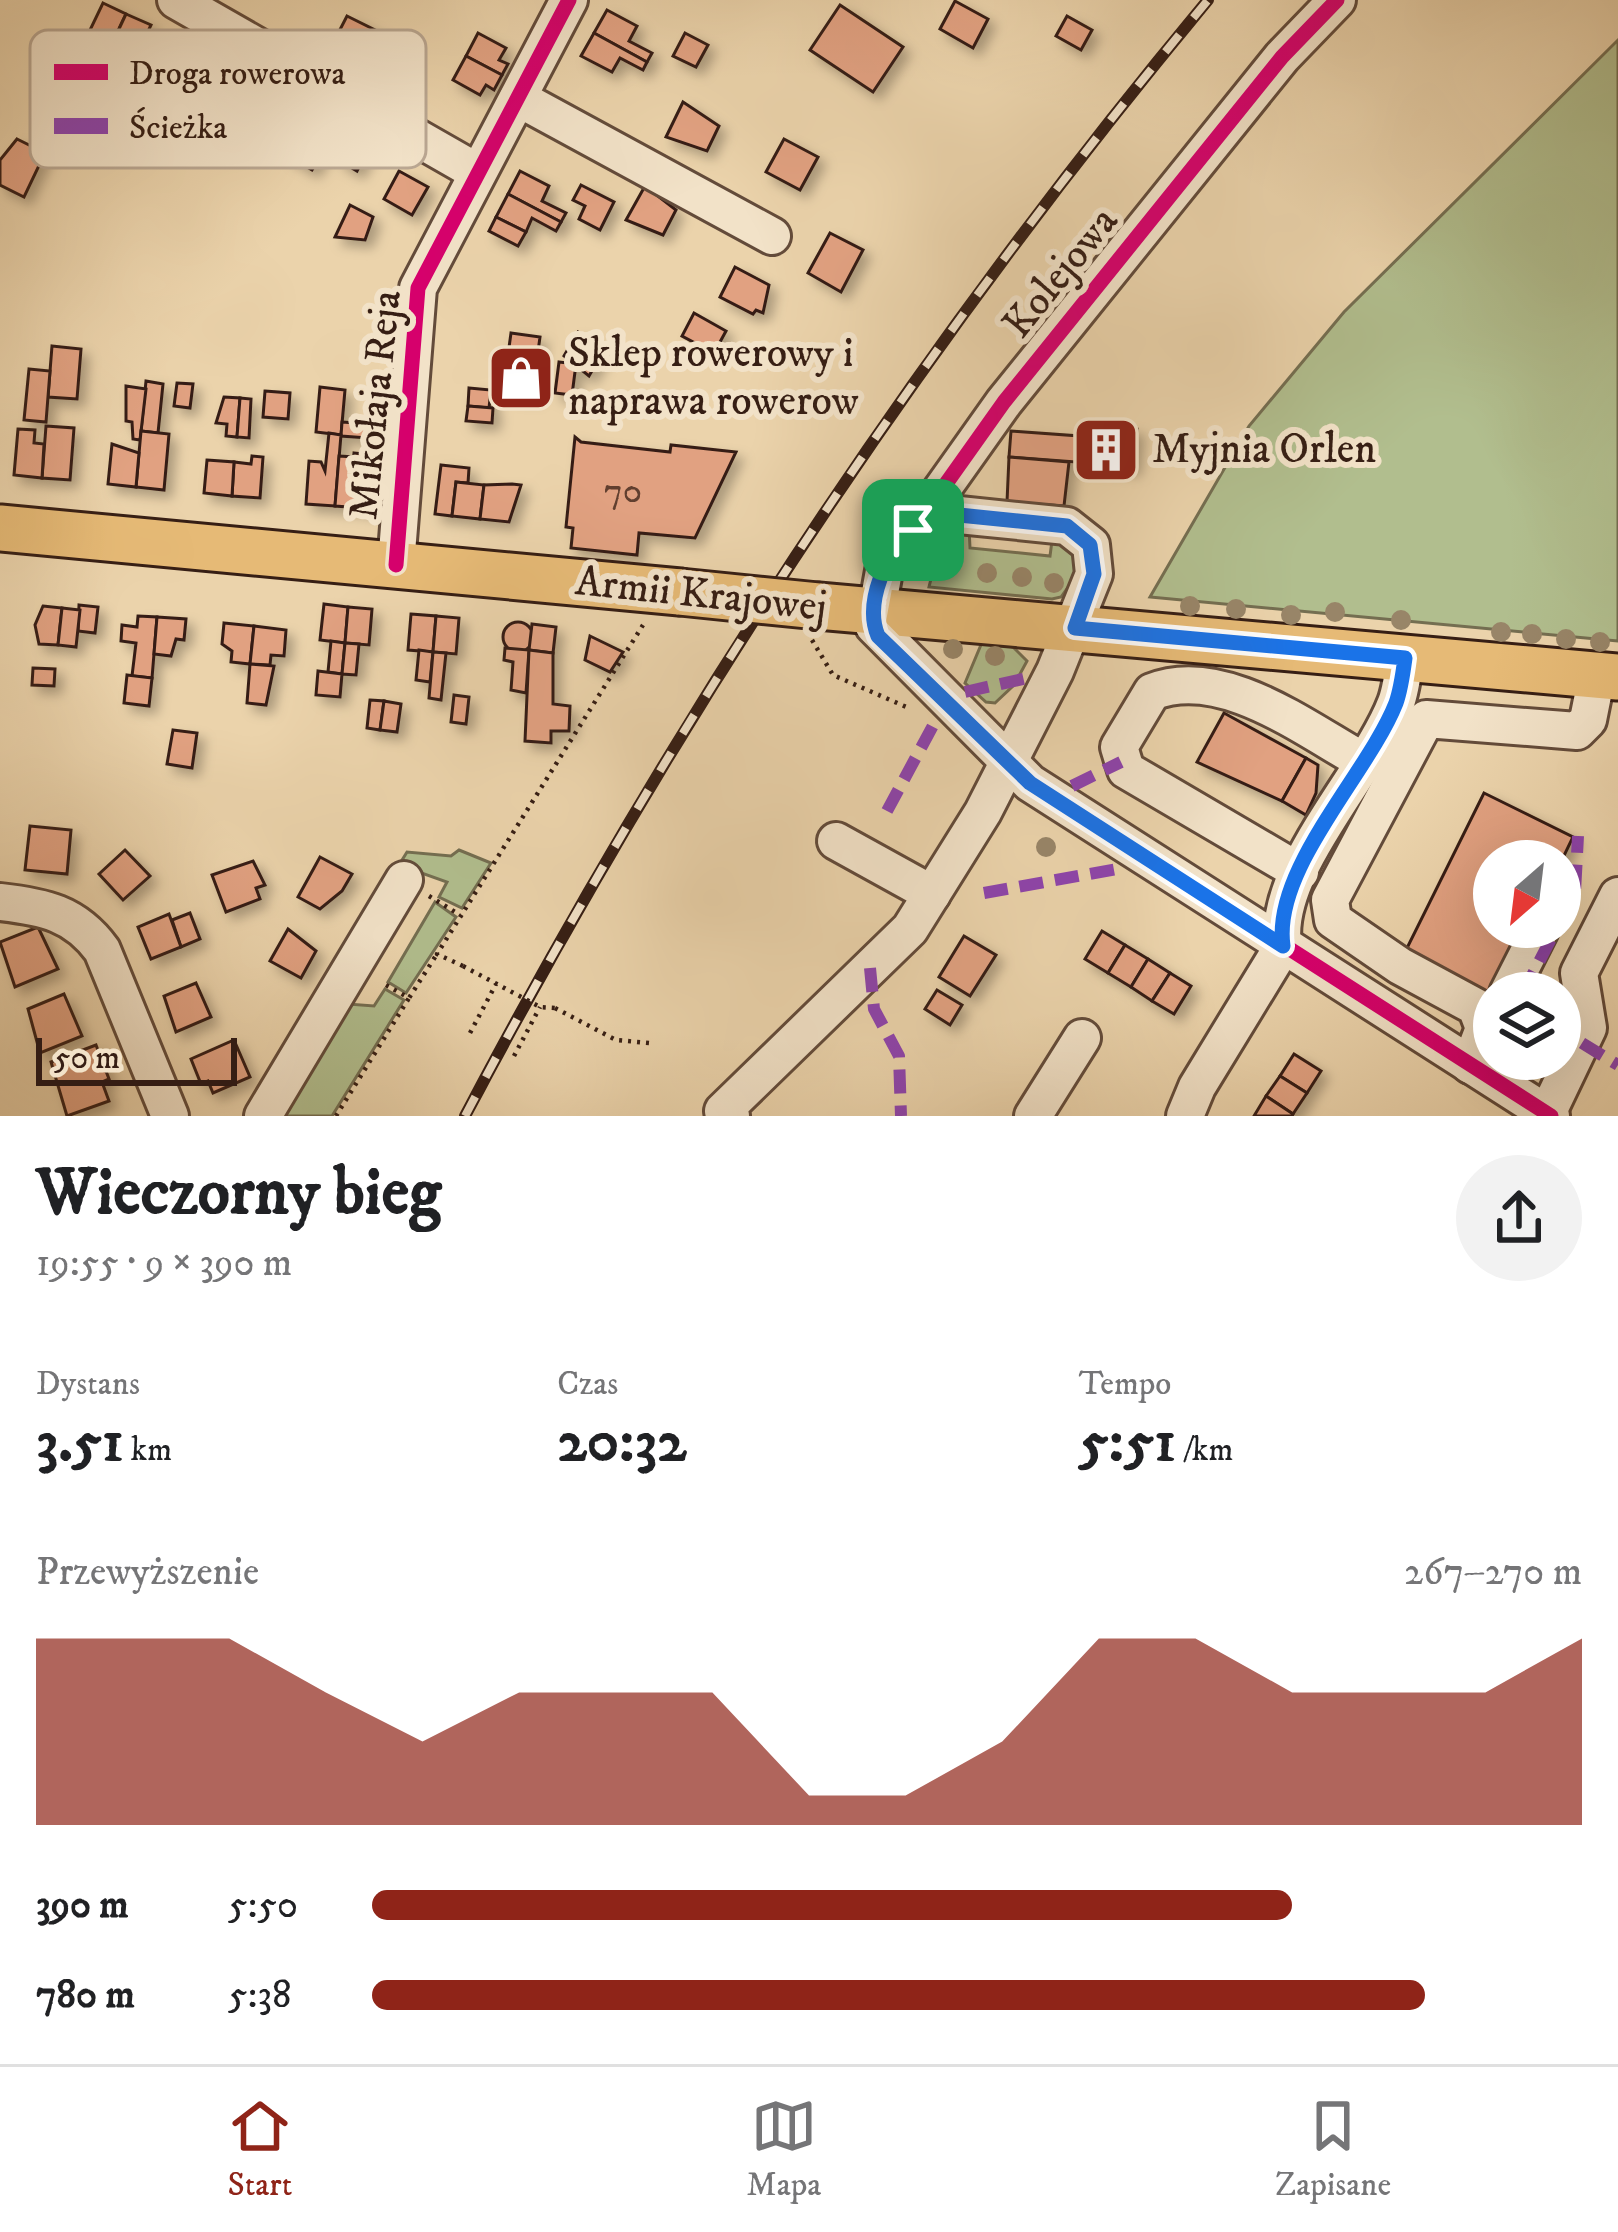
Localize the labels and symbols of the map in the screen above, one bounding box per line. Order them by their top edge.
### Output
legend [30,30,426,168]
text: Droga rowerowa [129,54,346,95]
text: Ścieżka [129,107,227,149]
street label: Kolejowa [992,197,1130,349]
street label: Mikołaja Reja [338,288,414,522]
place label: Sklep rowerowy i naprawa rowerow [568,328,859,428]
shop icon: Sklep rowerowy i naprawa rowerow [486,343,556,413]
building icon: Myjnia Orlen [1071,415,1141,485]
place label: Myjnia Orlen [1152,424,1376,476]
house number: 70 [604,469,642,514]
pin [862,479,964,581]
street label: Armii Krajowej [573,556,829,634]
north arrow [1473,840,1581,948]
scale bar [36,1032,237,1085]

